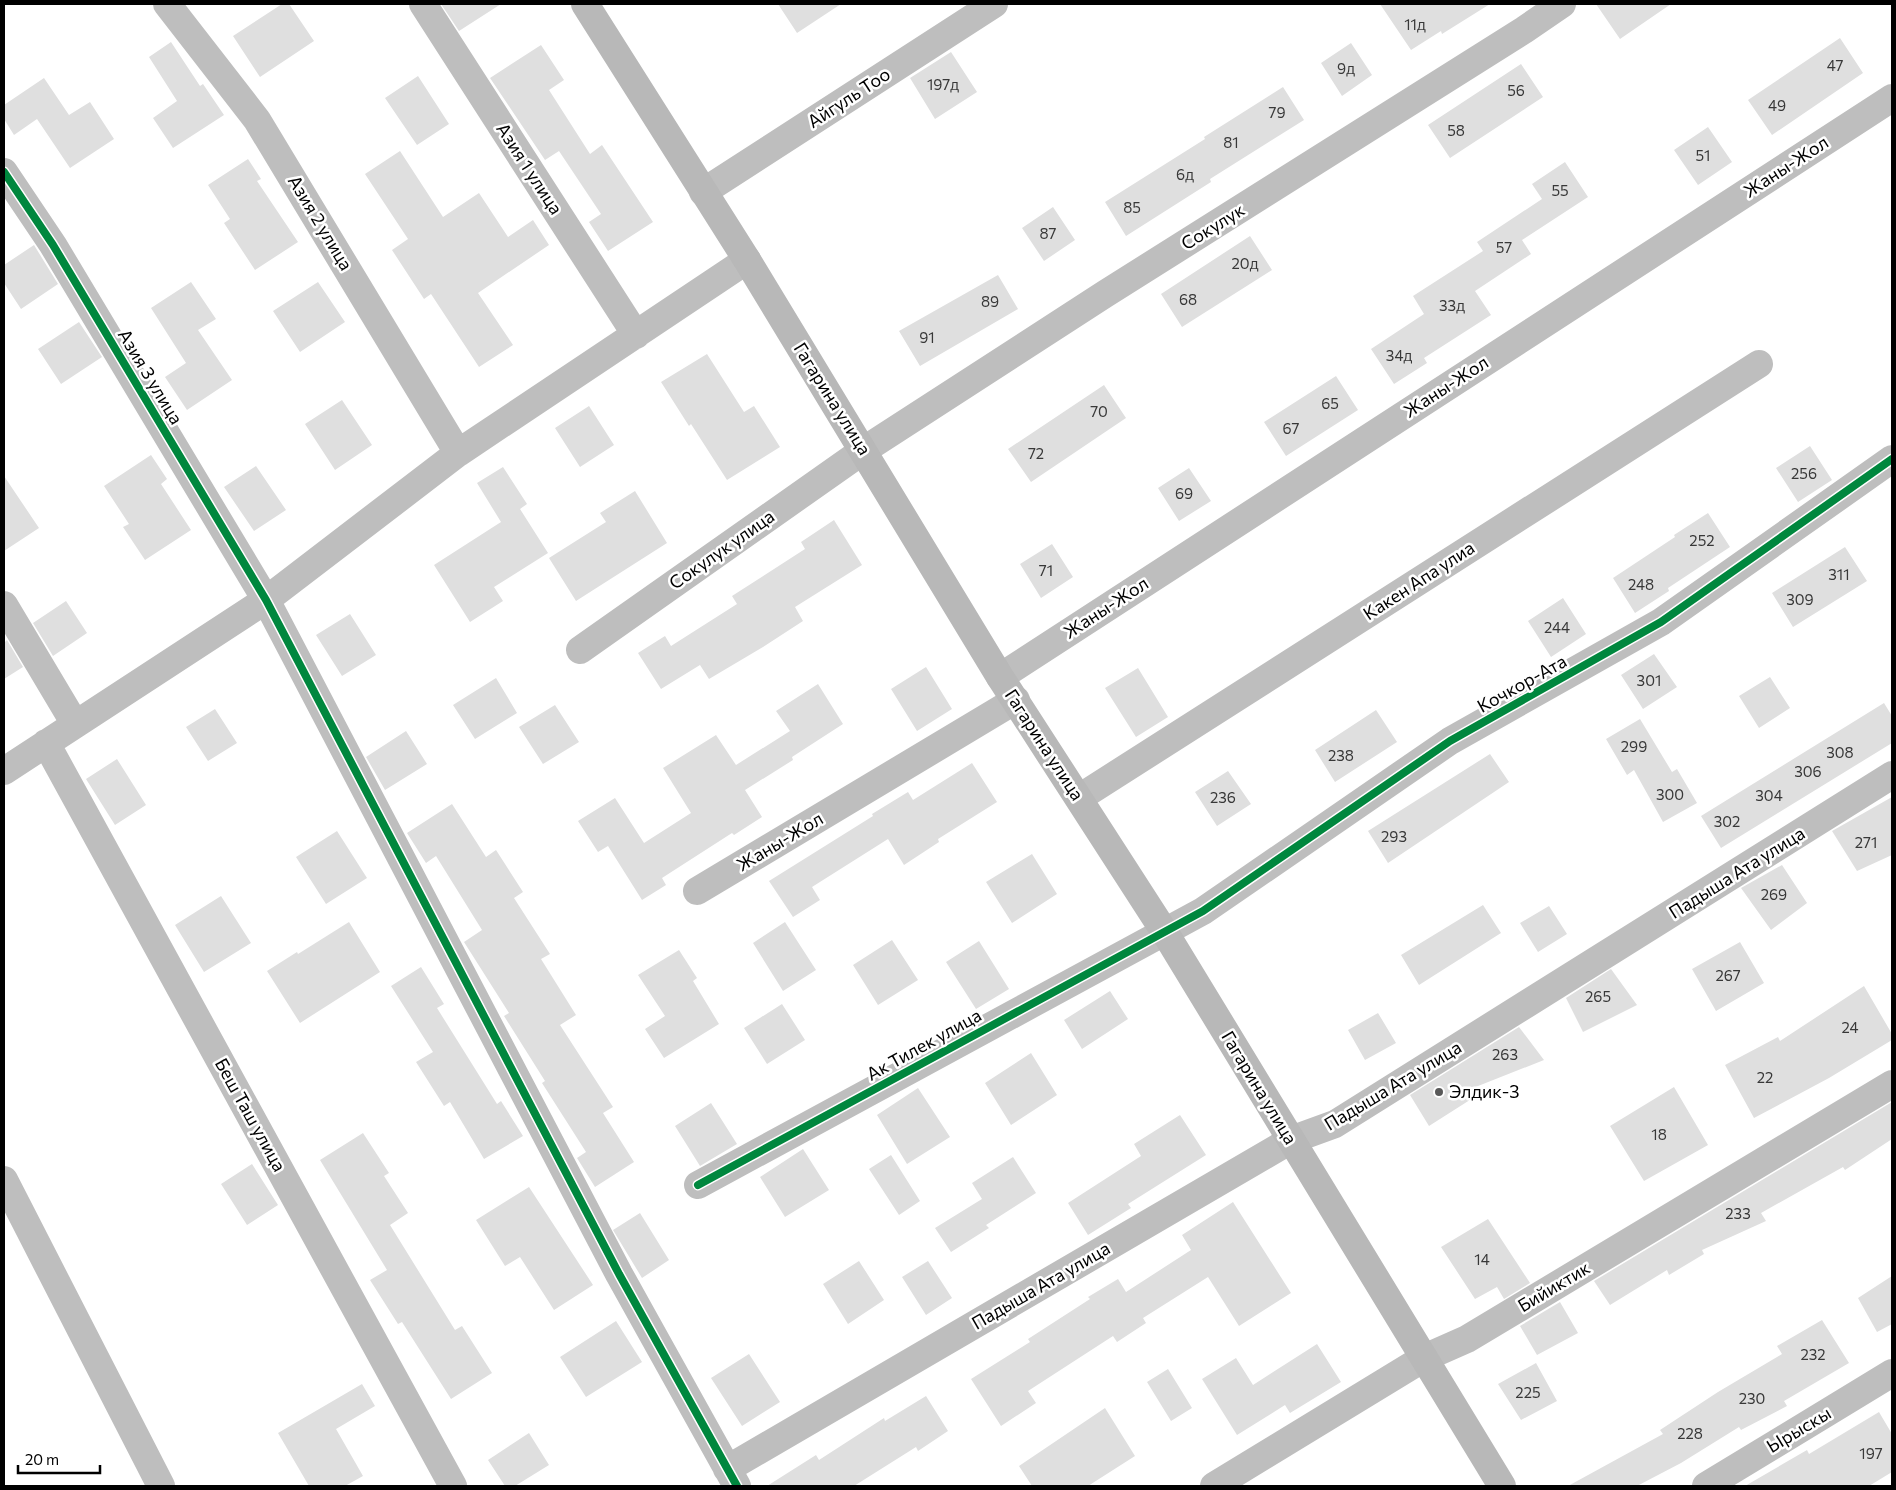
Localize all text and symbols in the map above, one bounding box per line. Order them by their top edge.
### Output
house number: 11д [1404,15,1426,33]
house number: 47 [1827,56,1843,74]
house number: 9д [1337,59,1355,77]
street label: Айгуль Тоо [803,62,894,132]
house number: 197д [927,75,959,93]
house number: 56 [1507,81,1525,99]
house number: 49 [1768,96,1786,114]
house number: 79 [1269,103,1285,121]
street label: Азия 1 улица [492,119,568,218]
house number: 58 [1447,121,1465,139]
street label: Жаны-Жол [1739,131,1832,202]
house number: 81 [1223,133,1239,151]
house number: 51 [1695,146,1711,164]
house number: 6д [1176,165,1194,183]
street label: Азия 2 улица [284,171,358,274]
house number: 55 [1551,181,1569,199]
house number: 85 [1123,198,1141,216]
street label: Сокулук [1177,198,1249,254]
house number: 87 [1040,224,1057,242]
house number: 57 [1496,238,1512,256]
house number: 20д [1232,254,1259,272]
house number: 68 [1179,290,1197,308]
house number: 89 [981,292,999,310]
house number: 33д [1439,296,1465,314]
street label: Азия 3 улица [114,325,188,428]
house number: 91 [919,328,935,346]
street label: Гагарина улица [790,338,876,459]
house number: 34д [1386,346,1412,364]
street label: Жаны-Жол [1399,351,1492,422]
house number: 65 [1321,394,1339,412]
house number: 70 [1090,402,1108,420]
house number: 67 [1283,419,1300,437]
house number: 72 [1028,444,1044,462]
house number: 256 [1791,464,1817,482]
house number: 69 [1175,484,1193,502]
street label: Сокулук улица [665,505,778,594]
house number: 252 [1689,531,1715,549]
street label: Какен Апа улиа [1359,536,1478,624]
house number: 71 [1039,561,1053,579]
house number: 311 [1828,565,1850,583]
street label: Жаны-Жол [1059,572,1152,643]
house number: 248 [1628,575,1654,593]
house number: 309 [1786,590,1814,608]
house number: 244 [1544,618,1570,636]
street label: Кочкор-Ата [1473,650,1570,717]
house number: 301 [1637,671,1661,689]
street label: Гагарина улица [1001,685,1089,804]
house number: 299 [1621,737,1647,755]
house number: 308 [1826,743,1854,761]
house number: 238 [1328,746,1354,764]
house number: 306 [1794,762,1822,780]
house number: 300 [1656,785,1684,803]
house number: 304 [1755,786,1783,804]
house number: 236 [1210,788,1236,806]
street label: Жаны-Жол [732,807,827,876]
house number: 302 [1714,812,1740,830]
street label: Падыша Ата улица [1664,821,1808,923]
house number: 293 [1381,827,1407,845]
house number: 271 [1855,833,1877,851]
house number: 269 [1761,885,1787,903]
house number: 267 [1715,966,1741,984]
house number: 265 [1585,987,1611,1005]
street label: Ак Тилек улица [862,1003,985,1085]
house number: 24 [1841,1018,1859,1036]
street label: Гагарина улица [1217,1027,1302,1148]
street label: Падыша Ата улица [1320,1036,1465,1135]
house number: 263 [1492,1045,1518,1063]
street label: Беш Таш улица [211,1054,291,1175]
house number: 22 [1757,1068,1773,1086]
place label: Элдик-3 [1449,1080,1520,1102]
marker: Элдик-3 [1433,1086,1445,1098]
house number: 18 [1651,1125,1667,1143]
house number: 233 [1725,1204,1751,1222]
street label: Падыша Ата улица [967,1237,1114,1334]
house number: 14 [1474,1250,1490,1268]
street label: Бийиктик [1513,1256,1594,1316]
house number: 232 [1800,1345,1826,1363]
house number: 225 [1515,1383,1541,1401]
house number: 230 [1739,1389,1765,1407]
street label: Ырыскы [1762,1401,1835,1457]
house number: 228 [1677,1424,1703,1442]
scale bar [18,1442,100,1474]
house number: 197 [1859,1444,1883,1462]
text: 20 m [25,1450,59,1468]

